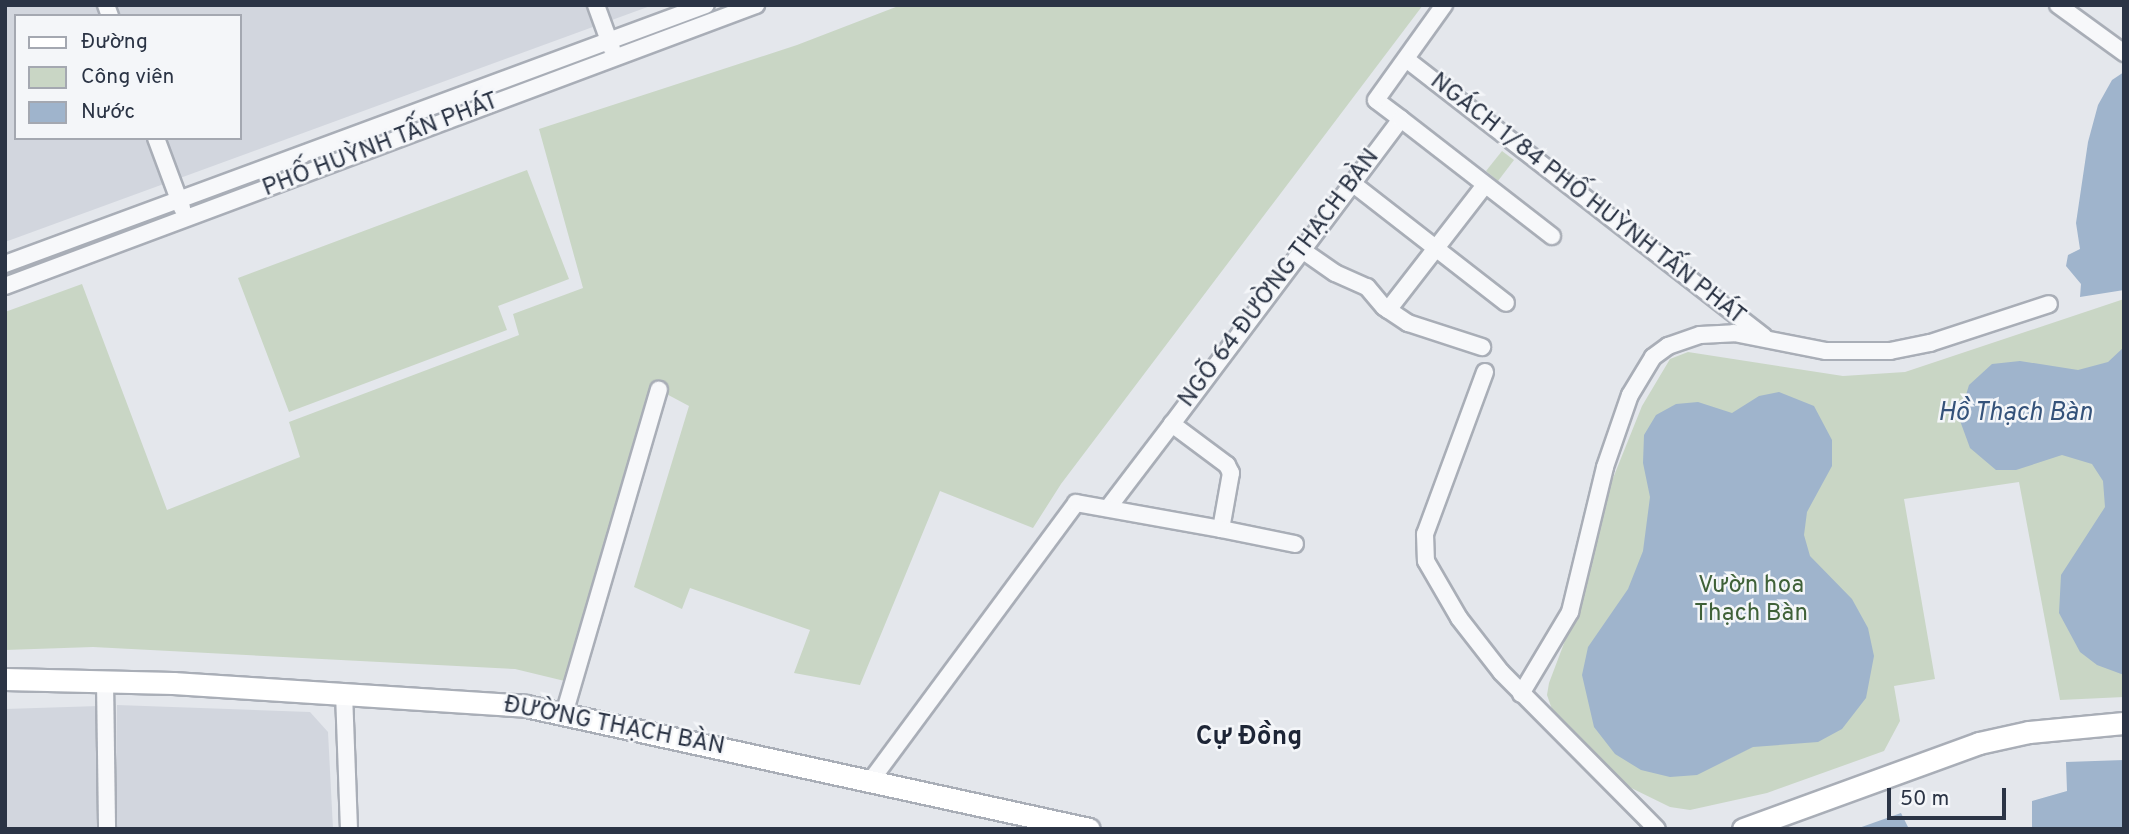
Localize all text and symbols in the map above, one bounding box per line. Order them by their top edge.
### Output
legend [14,14,242,140]
text: Đường [81,29,148,56]
text: Công viên [81,64,174,91]
street label: NGÁCH 1/84 PHỐ HUỲNH TẤN PHÁT [1423,68,1751,332]
street label: PHỐ HUỲNH TẤN PHÁT [259,88,503,204]
text: Nước [81,99,135,126]
street label: NGÕ 64 ĐƯỜNG THẠCH BÀN [1173,144,1387,414]
water label: Hồ Thạch Bàn [1937,398,2093,430]
park label: Vườn hoa Thạch Bàn [1694,573,1808,629]
street label: ĐƯỜNG THẠCH BÀN [501,691,727,763]
district label: Cự Đồng [1196,722,1302,754]
scale bar [1891,774,2010,818]
text: 50 m [1900,786,1949,813]

